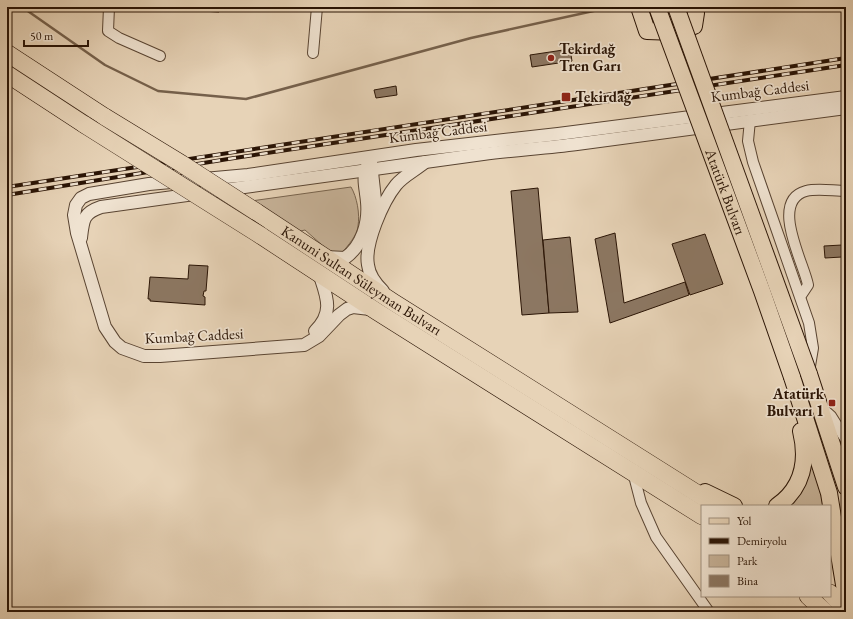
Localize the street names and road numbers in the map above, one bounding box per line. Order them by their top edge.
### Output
street label: Kumbağ Caddesi [710,75,811,106]
street label: Kumbağ Caddesi [388,116,489,147]
street label: Atatürk Bulvarı [701,145,750,237]
street label: Kanuni Sultan Süleyman Bulvarı [278,221,446,339]
street label: Kumbağ Caddesi [144,323,244,348]

